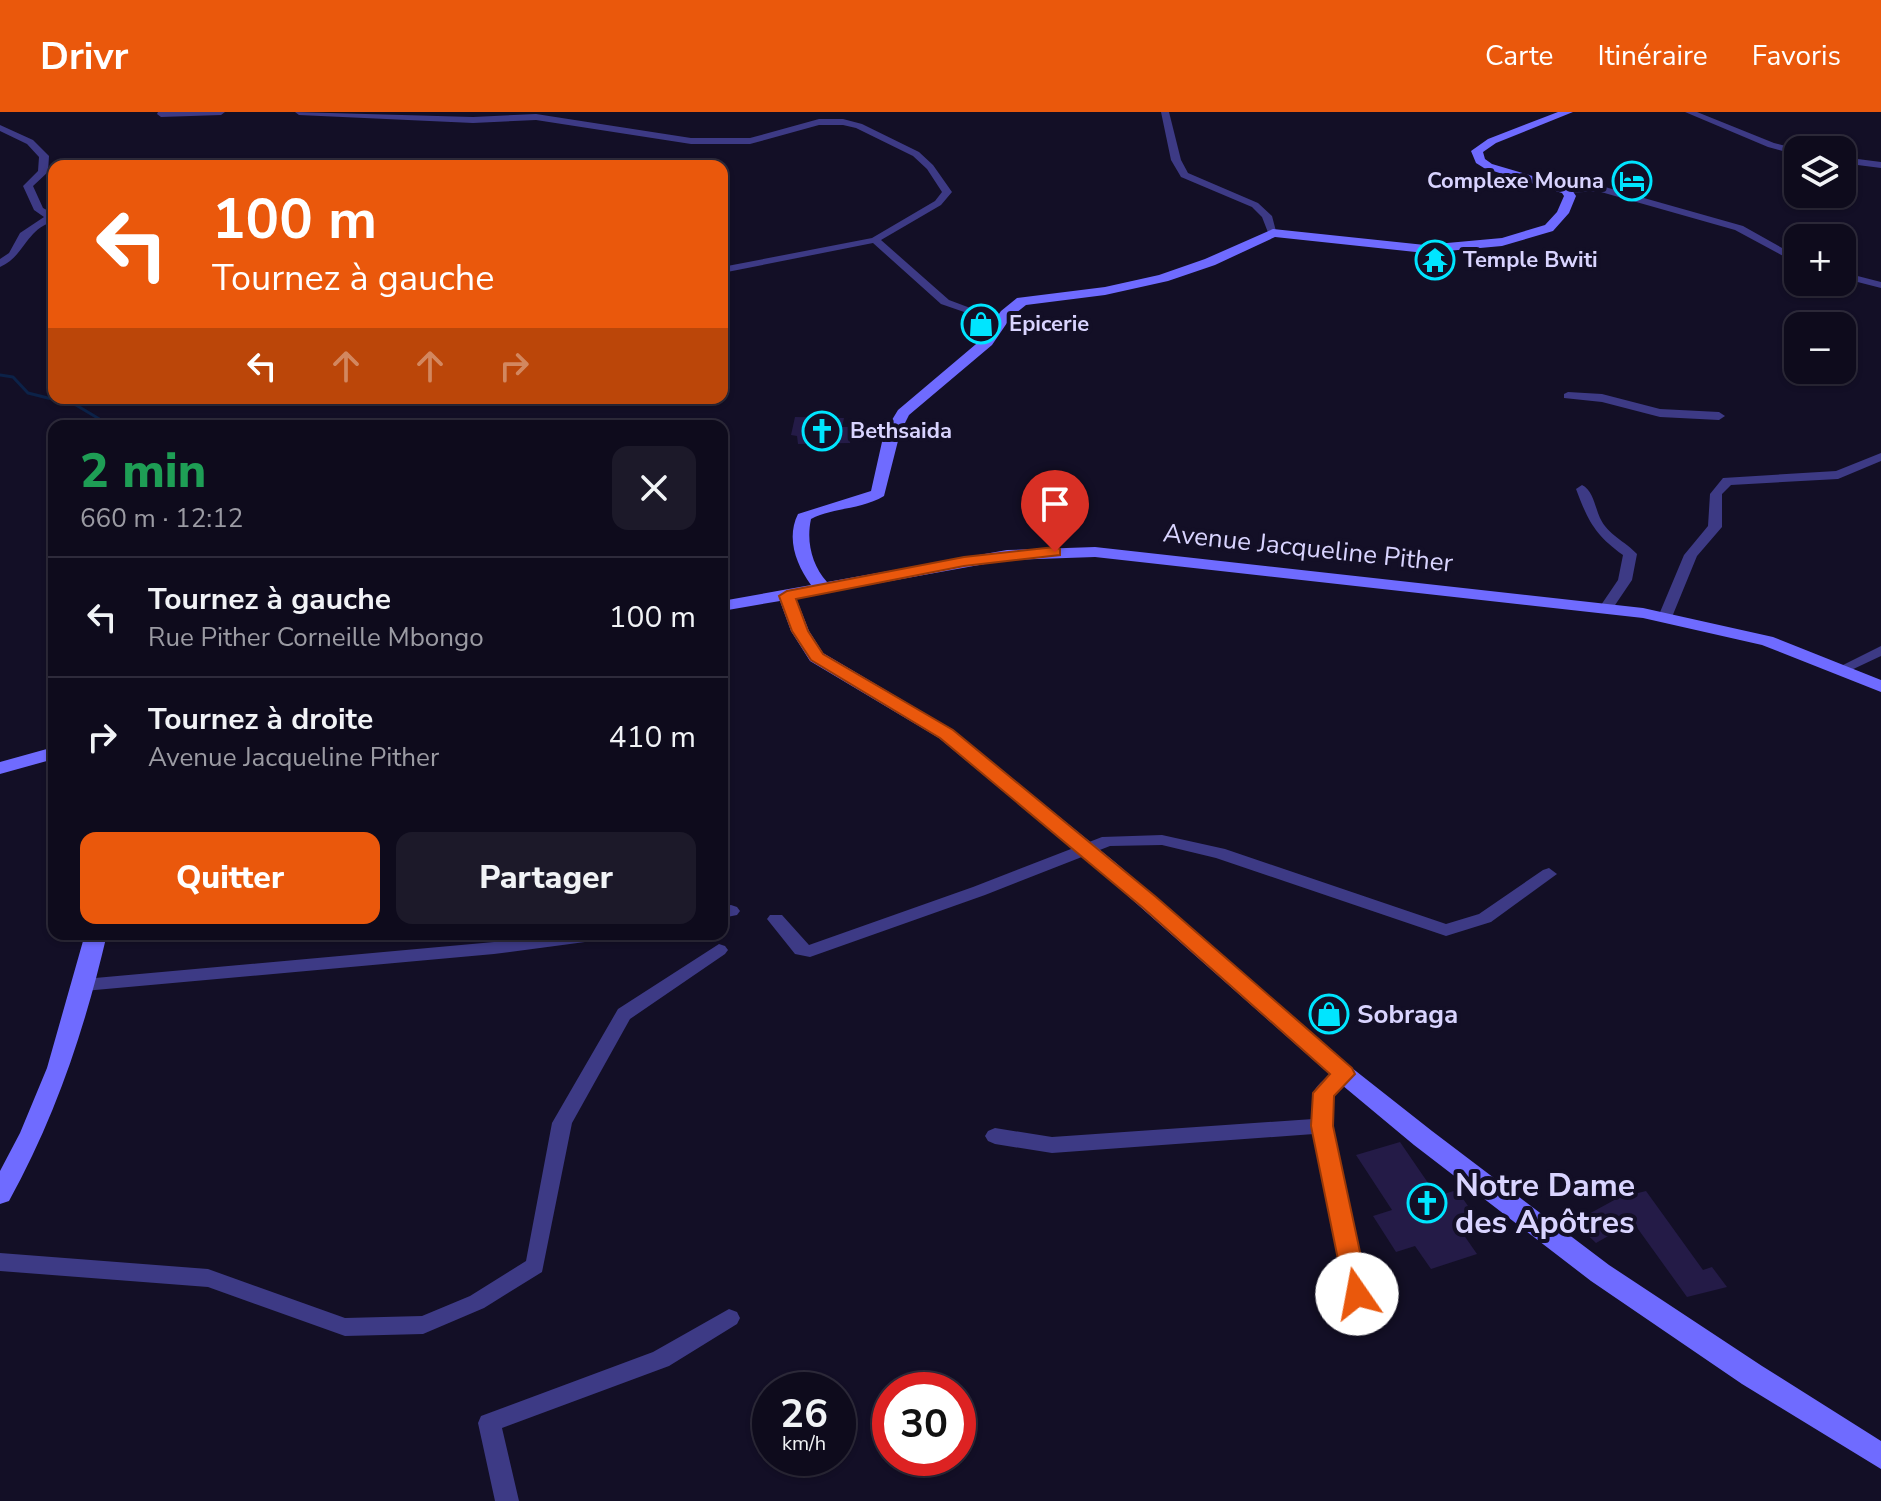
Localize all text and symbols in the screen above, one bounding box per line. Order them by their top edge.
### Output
text: Drivr [40,31,128,82]
text: Carte [1485,37,1554,75]
text: Itinéraire [1598,37,1708,75]
text: Favoris [1752,37,1841,75]
map controls [1784,136,1856,384]
button: layers [1784,136,1856,208]
hotel icon: Complexe Mouna [1611,160,1653,202]
place label: Complexe Mouna [1427,166,1604,196]
text: 100 m [212,181,377,258]
icon: left [80,192,184,296]
button: + [1784,224,1856,296]
temple icon: Temple Bwiti [1414,239,1456,281]
place label: Temple Bwiti [1463,245,1598,275]
text: Tournez à gauche [212,254,494,303]
shop icon: Epicerie [960,303,1002,345]
place label: Epicerie [1009,309,1089,339]
button: − [1784,312,1856,384]
icon: left [240,344,284,388]
icon: ahead [324,344,368,388]
icon: ahead [408,344,452,388]
icon: right [492,344,536,388]
church icon: Bethsaida [801,410,843,452]
place label: Bethsaida [850,416,952,446]
text: 2 min [80,438,206,504]
button: close [612,446,696,530]
pin [1021,470,1089,552]
icon: arrive [1033,482,1077,526]
text: 660 m · 12:12 [80,501,243,536]
street label: Avenue Jacqueline Pither [1161,515,1455,581]
text: Tournez à gauche [148,579,391,620]
icon: left [80,595,124,639]
text: 100 m [609,597,696,638]
text: Rue Pither Corneille Mbongo [148,620,484,655]
text: Tournez à droite [148,699,373,740]
icon: right [80,715,124,759]
text: 410 m [609,717,696,758]
text: Avenue Jacqueline Pither [148,740,439,775]
button: Quitter [80,832,380,924]
button: Partager [396,832,696,924]
shop icon: Sobraga [1308,993,1350,1035]
place label: Sobraga [1357,997,1458,1032]
place label: Notre Dame des Apôtres [1455,1164,1635,1244]
church icon: Notre Dame des Apôtres [1406,1182,1448,1224]
position arrow [1315,1252,1399,1336]
speed limit sign: 30 [872,1372,976,1476]
text: 26 [780,1387,828,1441]
text: km/h [782,1430,826,1457]

